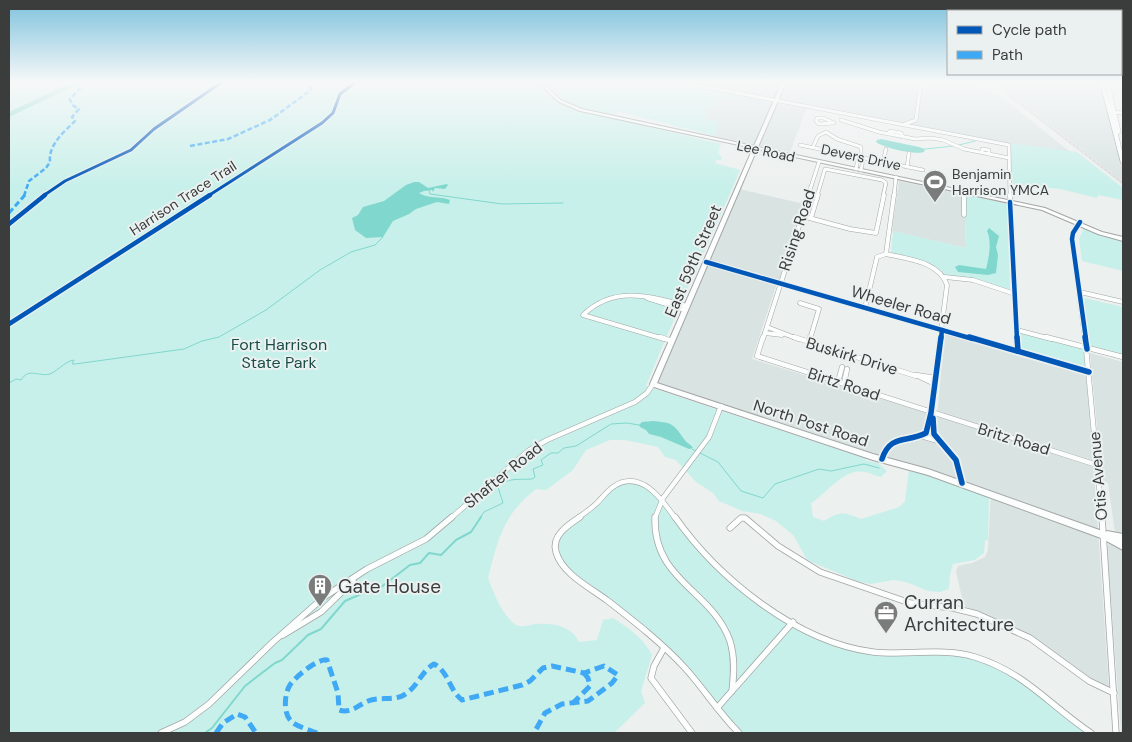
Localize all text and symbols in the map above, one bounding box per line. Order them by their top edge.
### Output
legend [947,10,1122,75]
text: Cycle path [992,20,1067,40]
text: Path [992,45,1023,65]
street label: Lee Road [735,136,797,166]
street label: Devers Drive [819,140,903,174]
street label: Harrison Trace Trail [126,157,240,239]
place label: Benjamin Harrison YMCA [952,165,1049,199]
sports icon: Benjamin Harrison YMCA [922,169,948,203]
street label: Rising Road [774,186,820,274]
street label: East 59th Street [660,201,726,321]
street label: Wheeler Road [849,281,953,329]
street label: Buskirk Drive [804,332,900,380]
park label: Fort Harrison State Park [231,334,327,373]
street label: Birtz Road [805,363,883,405]
street label: North Post Road [751,394,871,452]
street label: Britz Road [975,418,1053,460]
street label: Otis Avenue [1084,431,1112,521]
street label: Shafter Road [459,437,547,513]
building icon: Gate House [307,573,333,607]
place label: Gate House [338,574,441,599]
place label: Curran Architecture [904,590,1014,637]
office icon: Curran Architecture [873,600,899,634]

